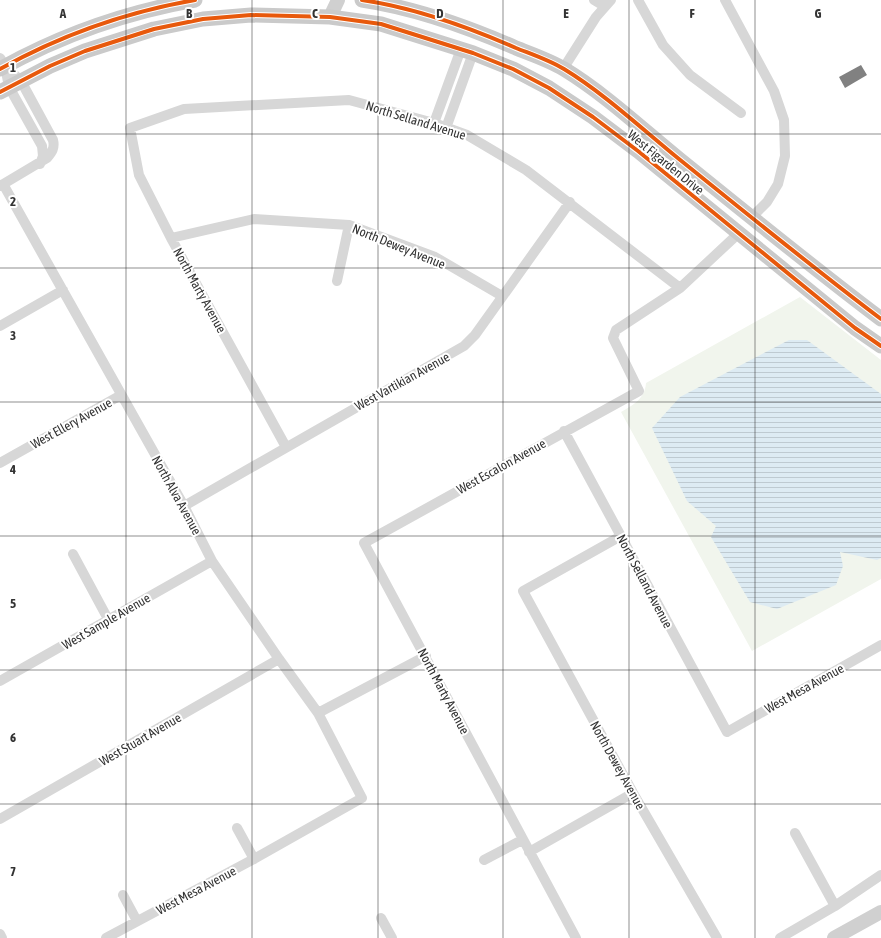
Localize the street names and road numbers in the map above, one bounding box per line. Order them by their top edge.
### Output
street label: North Selland Avenue [364,98,468,143]
street label: West Figarden Drive [624,127,707,198]
street label: North Dewey Avenue [350,221,448,272]
street label: North Marty Avenue [170,245,229,335]
street label: West Vartikian Avenue [352,349,452,414]
street label: West Ellery Avenue [28,395,114,452]
street label: West Escalon Avenue [454,436,548,497]
street label: North Alva Avenue [149,453,205,537]
street label: North Selland Avenue [614,532,676,631]
street label: West Sample Avenue [60,590,153,653]
street label: North Marty Avenue [415,646,472,737]
street label: West Mesa Avenue [762,660,846,716]
street label: West Stuart Avenue [97,710,184,769]
street label: North Dewey Avenue [587,718,648,812]
street label: West Mesa Avenue [154,863,239,918]

